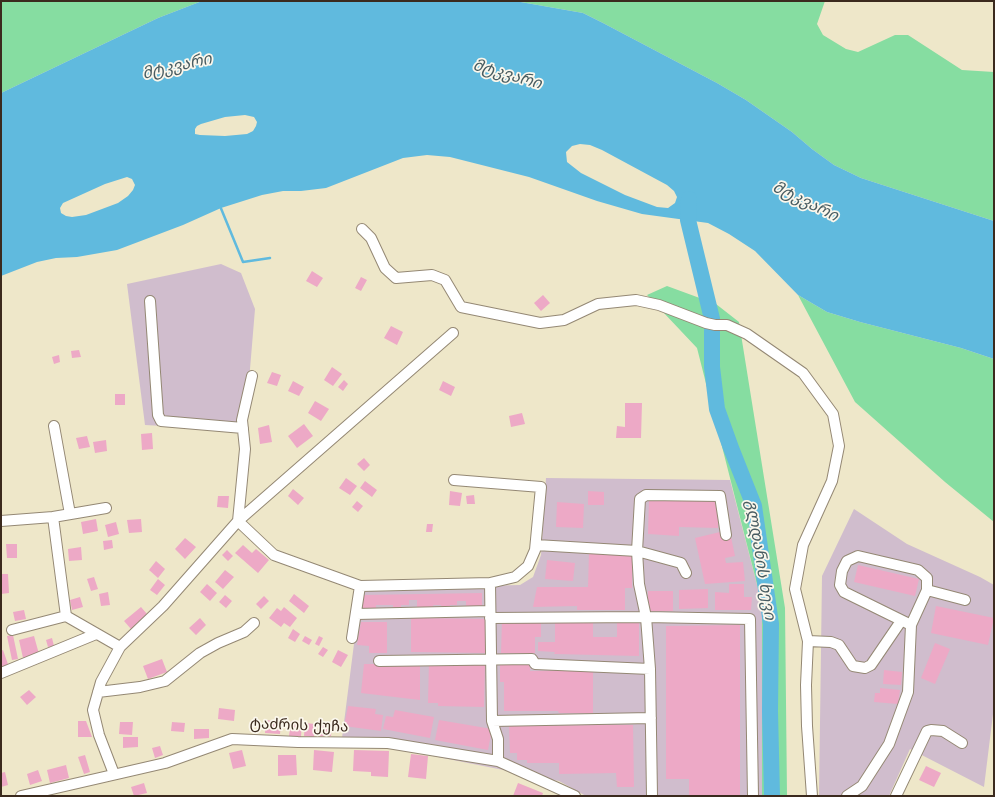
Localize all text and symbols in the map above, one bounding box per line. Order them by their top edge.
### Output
water label: მტკვარი [140,50,214,84]
water label: მტკვარი [470,56,544,94]
water label: მტკვარი [769,178,841,226]
water label: გლდანის ხევი [741,499,779,621]
street label: ტაძრის ქუჩა [249,715,349,737]

